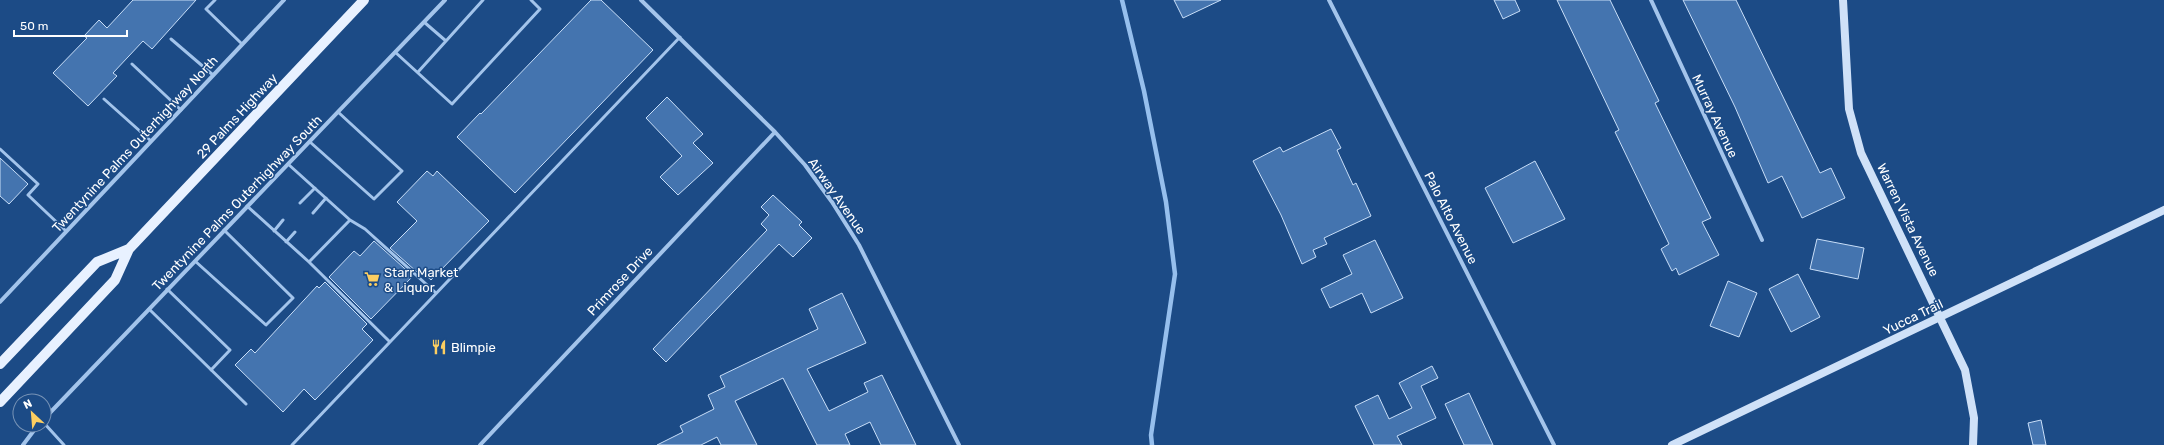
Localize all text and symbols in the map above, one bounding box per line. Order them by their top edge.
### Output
scale bar [14,12,127,38]
text: 50 m [20,19,48,33]
street label: Twentynine Palms Outerhighway North [49,53,222,236]
street label: 29 Palms Highway [194,70,281,162]
street label: Murray Avenue [1689,72,1741,160]
street label: Twentynine Palms Outerhighway South [149,112,326,294]
street label: Airway Avenue [805,155,869,237]
street label: Warren Vista Avenue [1874,161,1942,279]
street label: Palo Alto Avenue [1421,169,1481,267]
street label: Primrose Drive [584,243,656,319]
place label: Starr Market & Liquor [384,265,458,295]
supermarket icon: Starr Market & Liquor [363,270,381,288]
street label: Yucca Trail [1881,296,1945,338]
restaurant icon: Blimpie [430,338,448,356]
place label: Blimpie [451,340,496,355]
north arrow [12,393,52,433]
text: N [21,397,34,412]

